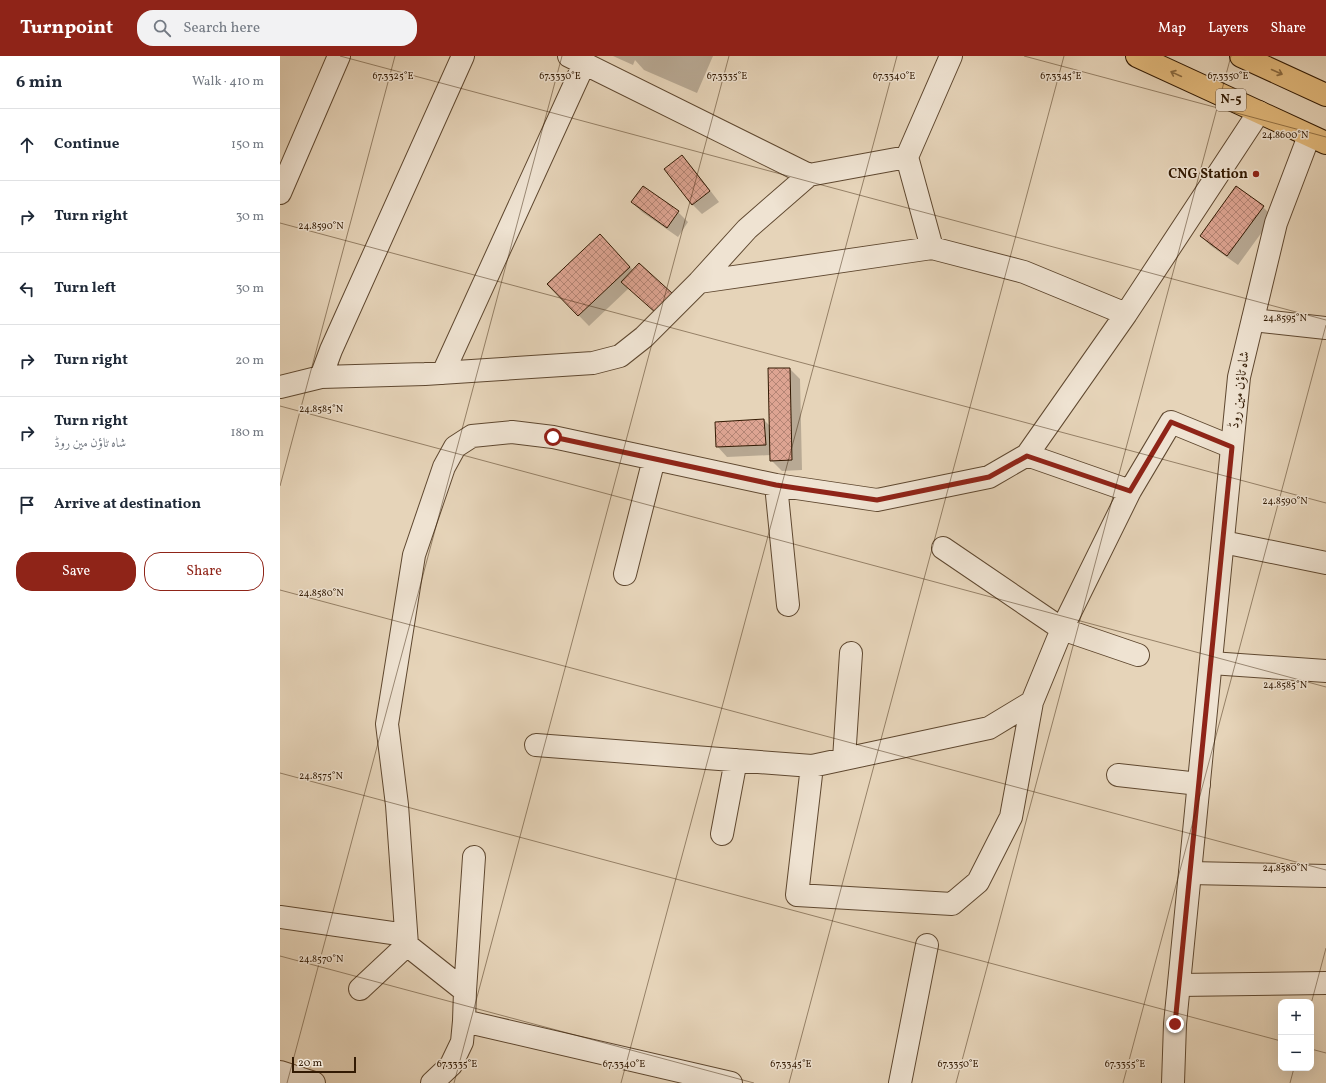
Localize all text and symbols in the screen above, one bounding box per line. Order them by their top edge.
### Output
search box [137,10,417,46]
text: Turnpoint [20,15,113,41]
icon: search [151,17,173,39]
text: Search here [183,18,260,39]
text: Map [1158,19,1186,38]
text: Layers [1208,19,1248,38]
text: Share [1270,19,1306,38]
text: 67.3325°E [373,69,414,83]
text: 67.3330°E [539,69,581,83]
text: 67.3335°E [707,69,747,83]
text: 67.3340°E [873,69,915,83]
text: 67.3345°E [1040,69,1082,83]
text: 67.3350°E [1207,69,1249,83]
one-way arrow [1271,69,1283,76]
one-way arrow [1170,70,1182,77]
text: 6 min [16,71,62,94]
text: Walk · 410 m [192,73,264,91]
road number: N-5 [1216,89,1246,111]
text: 24.8600°N [1262,128,1309,142]
icon: ahead [16,134,38,156]
text: Continue [54,134,119,155]
text: 150 m [231,136,264,154]
place label: CNG Station [1168,165,1248,184]
marker: CNG Station [1251,169,1261,179]
icon: right [16,206,38,228]
text: Turn right [54,206,128,227]
text: 30 m [236,208,264,226]
text: 24.8590°N [298,219,344,233]
icon: left [16,278,38,300]
text: Turn left [54,278,116,299]
text: 30 m [236,280,264,298]
text: 24.8595°N [1263,311,1308,325]
icon: right [16,350,38,372]
text: Turn right [54,350,128,371]
street label: شاہ ٹاؤن مین روڈ [1225,350,1255,430]
text: 20 m [235,352,264,370]
text: 24.8585°N [299,402,344,416]
text: Turn right [54,411,128,432]
icon: right [16,422,38,444]
text: 180 m [230,424,264,442]
route start [544,428,562,446]
text: شاہ ٹاؤن مین روڈ [54,435,126,453]
icon: arrive [16,494,38,516]
text: Arrive at destination [54,494,201,515]
text: 24.8590°N [1262,494,1308,508]
button: Save [16,552,136,591]
button: Share [144,552,264,591]
text: 24.8580°N [298,586,344,600]
text: 24.8585°N [1263,678,1308,692]
text: 24.8575°N [299,769,344,783]
text: 24.8580°N [1262,861,1308,875]
text: 24.8570°N [299,952,344,966]
map controls [1278,999,1314,1071]
button: + [1278,999,1314,1035]
route end [1166,1015,1184,1033]
button: − [1278,1035,1314,1071]
scale bar [292,1055,356,1074]
text: 20 m [298,1056,322,1071]
text: 67.3335°E [437,1057,477,1071]
text: 67.3340°E [603,1057,645,1071]
text: 67.3345°E [770,1057,812,1071]
text: 67.3350°E [937,1057,979,1071]
text: 67.3355°E [1105,1057,1145,1071]

